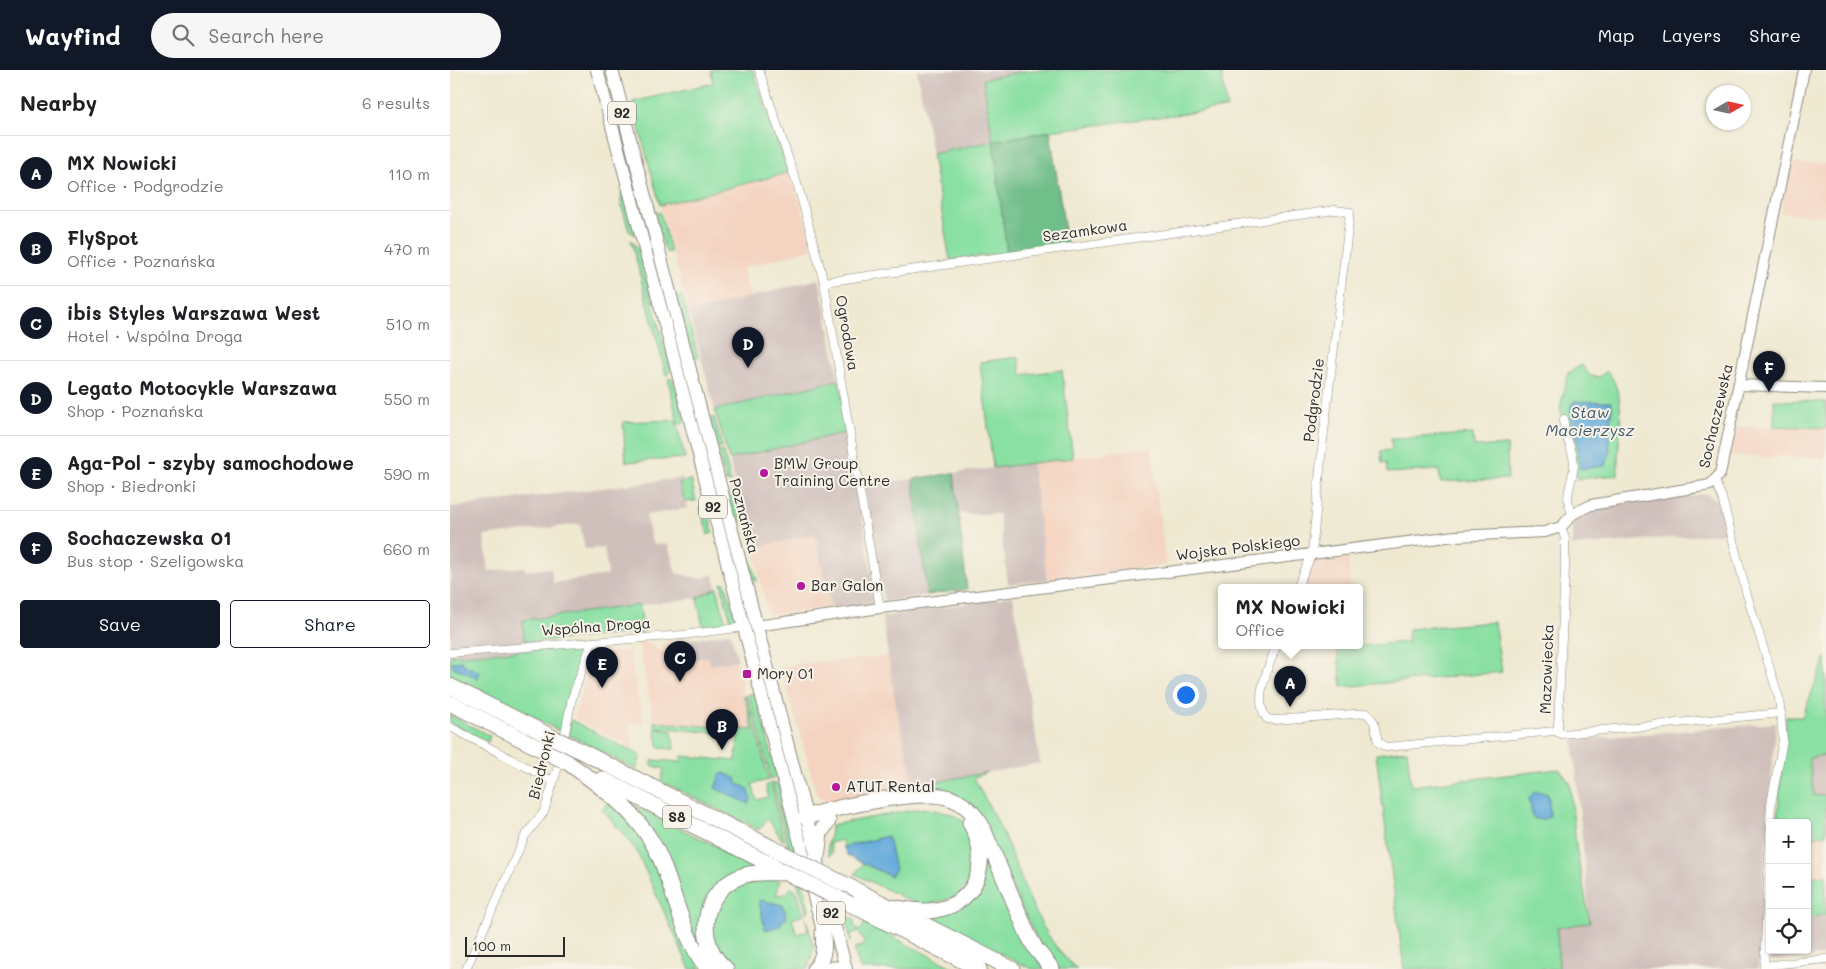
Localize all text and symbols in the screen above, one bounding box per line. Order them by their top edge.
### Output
search box [151,13,501,58]
text: Wayfind [25,20,121,51]
icon: search [169,21,197,49]
text: Search here [209,23,324,48]
text: Map [1598,23,1634,47]
text: Layers [1662,23,1721,47]
text: Share [1749,23,1801,47]
north arrow [1706,85,1751,130]
text: Nearby [20,89,97,116]
text: 6 results [362,92,430,113]
road number: 92 [608,102,636,124]
text: MX Nowicki [67,150,177,175]
text: A [30,163,42,184]
text: 110 m [388,163,430,184]
text: Office · Podgrodzie [67,175,224,196]
street label: Sezamkowa [1041,214,1128,246]
text: FlySpot [67,225,138,250]
text: B [31,238,41,259]
text: 470 m [384,238,430,259]
text: Office · Poznańska [67,250,216,271]
street label: Ogrodowa [832,293,864,372]
text: ibis Styles Warszawa West [67,300,320,325]
text: C [30,313,42,334]
text: 510 m [386,313,430,334]
text: Hotel · Wspólna Droga [67,325,243,346]
pin: D [732,327,764,368]
pin: F [1753,351,1785,392]
street label: Podgrodzie [1298,357,1328,443]
street label: Sochaczewska [1693,362,1737,470]
text: Legato Motocykle Warszawa [67,375,337,400]
text: D [30,388,42,409]
text: 550 m [384,388,430,409]
text: Shop · Poznańska [67,400,204,421]
water label: Staw Macierzysz [1546,401,1635,440]
text: Aga-Pol - szyby samochodowe [67,450,354,475]
place label: BMW Group Training Centre [774,453,890,490]
text: E [31,463,41,484]
text: 590 m [383,463,430,484]
marker: BMW Group Training Centre [758,467,770,479]
text: Shop · Biedronki [67,475,196,496]
street label: Poznańska [725,476,765,556]
road number: 92 [699,496,727,518]
text: Sochaczewska 01 [67,525,232,550]
street label: Wojska Polskiego [1175,529,1301,565]
text: F [31,538,41,559]
text: 660 m [383,538,430,559]
text: Bus stop · Szeligowska [67,550,244,571]
place label: Bar Galon [811,575,883,595]
marker: Bar Galon [795,580,807,592]
popup [1218,584,1363,649]
text: MX Nowicki [1235,594,1346,619]
button: Save [20,600,220,648]
button: Share [230,600,430,648]
street label: Wspólna Droga [541,612,651,640]
text: Office [1235,619,1285,640]
street label: Mazowiecka [1534,624,1558,714]
pin: C [664,641,696,682]
pin: E [586,647,618,688]
place label: Mory 01 [757,663,814,683]
pin: A [1274,666,1306,707]
marker: Mory 01 [741,668,753,680]
your location [1173,682,1199,708]
pin: B [706,709,738,750]
street label: Biedronki [523,728,559,801]
place label: ATUT Rental [846,776,935,796]
marker: ATUT Rental [830,781,842,793]
road number: S8 [663,806,691,829]
map controls [1766,819,1811,954]
button: + [1766,819,1811,864]
button: − [1766,864,1811,909]
road number: 92 [817,901,845,924]
button: locate [1766,909,1811,954]
scale bar [465,934,565,957]
text: 100 m [472,936,511,955]

